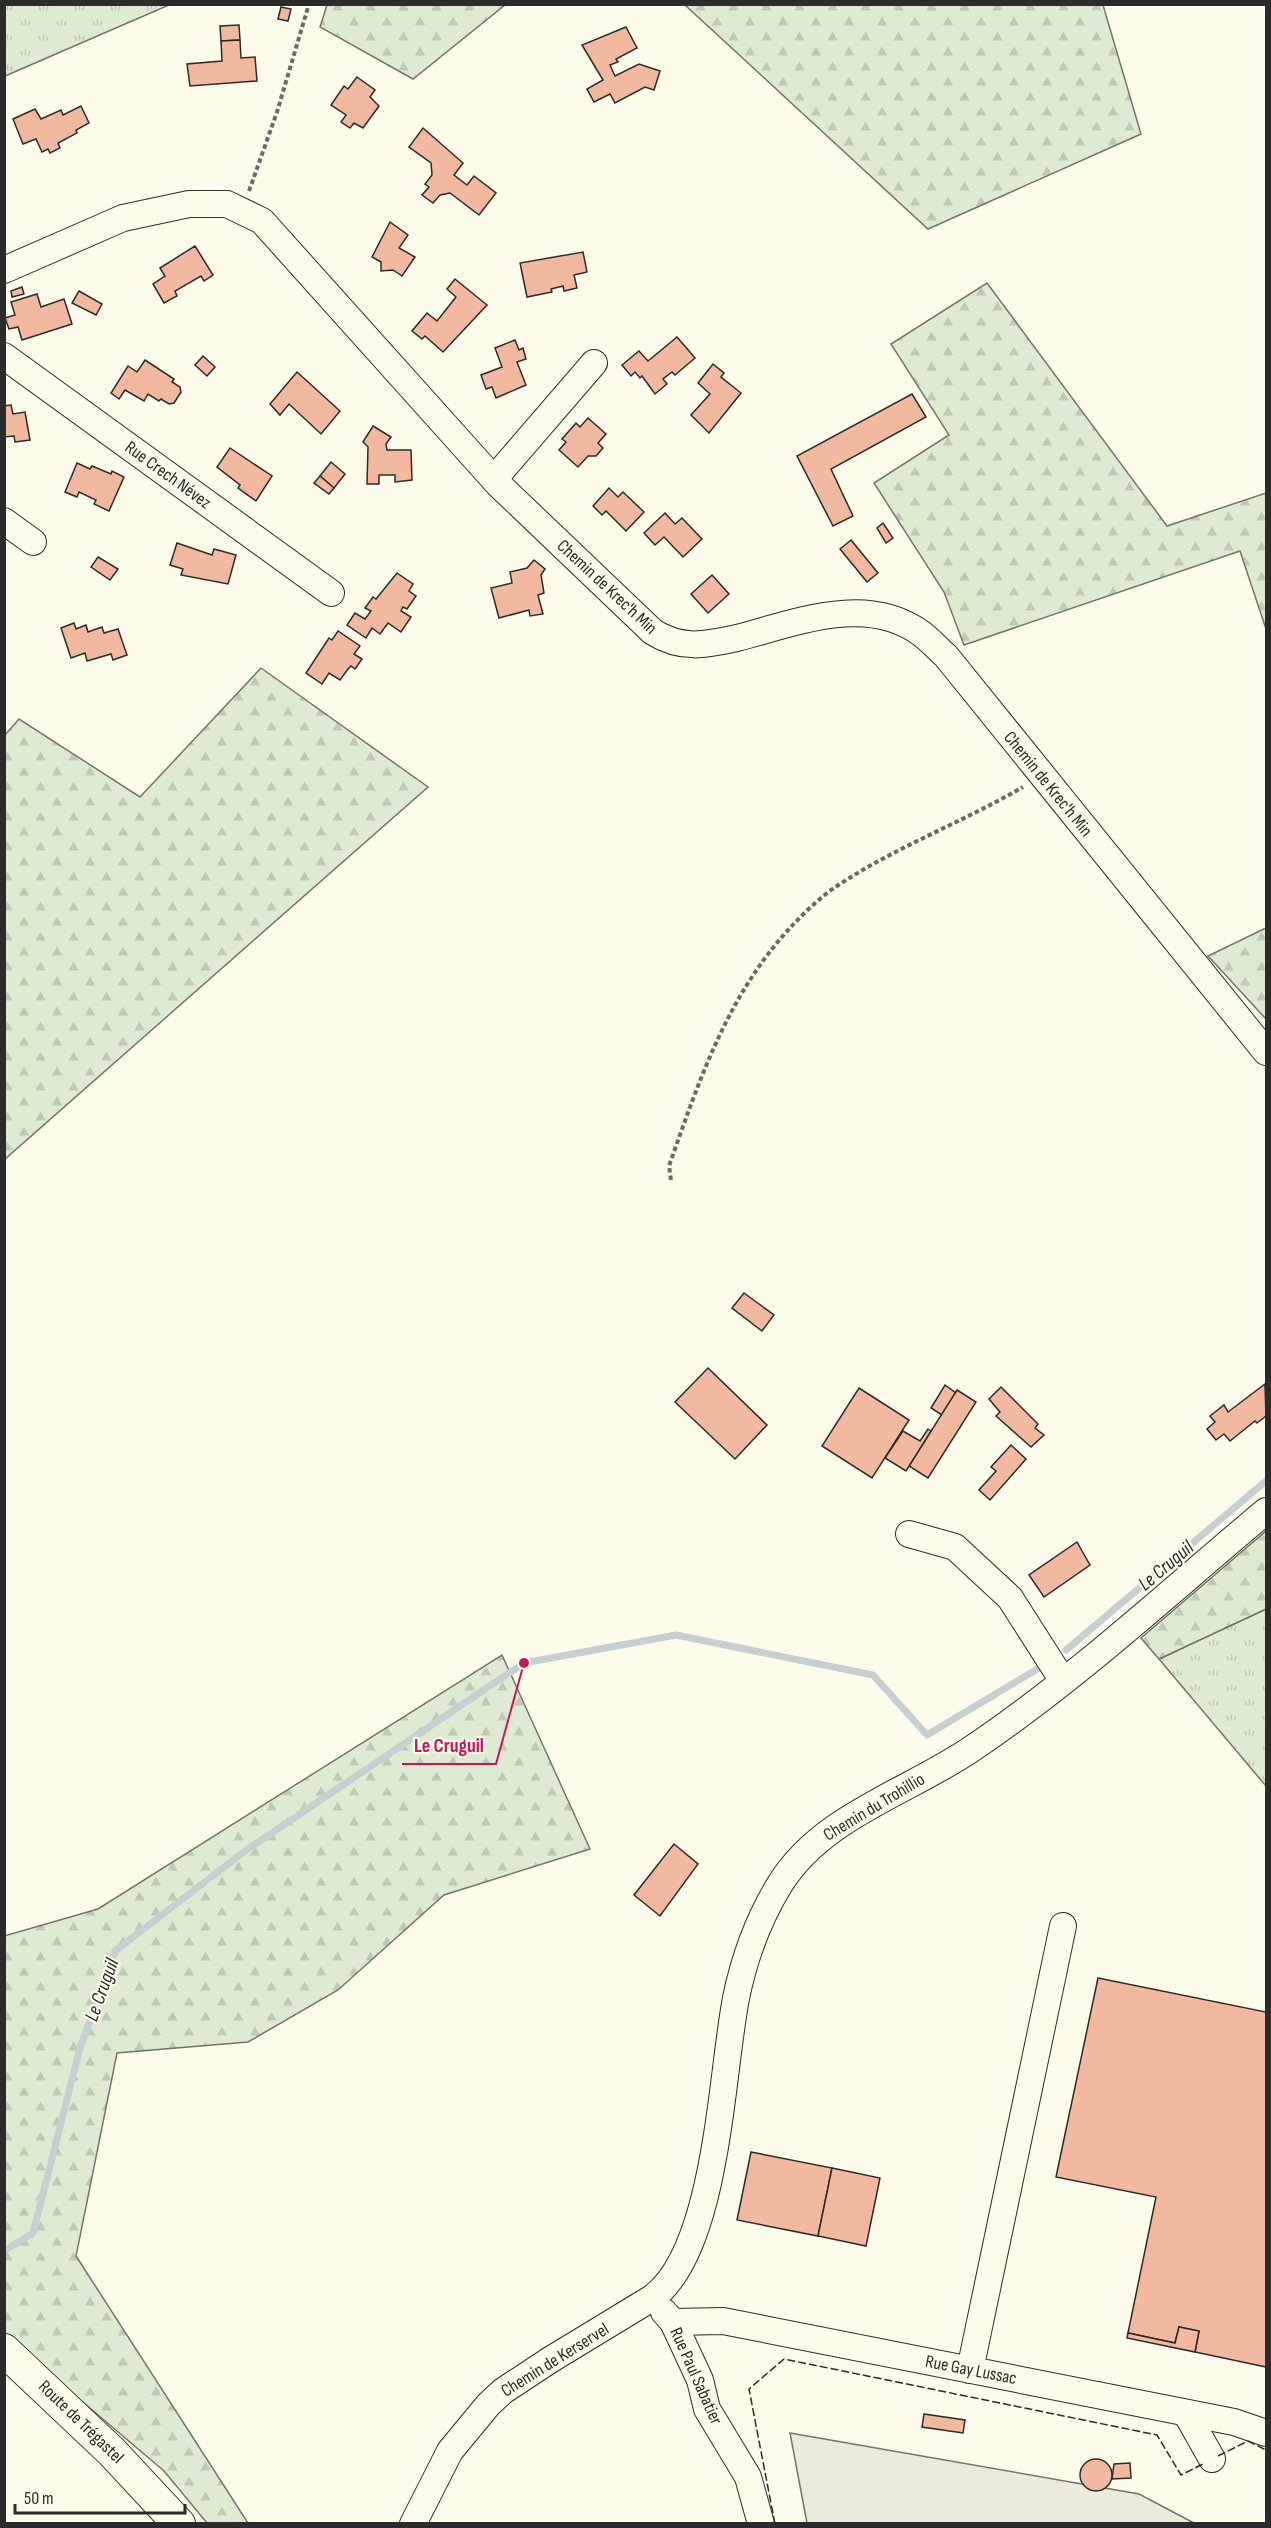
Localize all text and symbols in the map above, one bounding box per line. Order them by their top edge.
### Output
street label: Rue Crech Névez [121,437,216,514]
street label: Chemin de Krec'h Min [553,535,661,639]
street label: Chemin de Krec'h Min [999,727,1097,841]
water label: Le Cruguil [1133,1535,1200,1596]
callout: Le Cruguil [402,1726,496,1764]
text: Le Cruguil [414,1734,484,1758]
street label: Chemin du Trohillio [820,1769,928,1845]
water label: Le Cruguil [80,1954,125,2025]
street label: Chemin de Kerservel [497,2318,613,2402]
street label: Rue Paul Sabatier [665,2324,727,2428]
street label: Rue Gay Lussac [924,2351,1018,2389]
street label: Route de Trégastel [34,2376,128,2468]
scale bar [15,2477,184,2515]
text: 50 m [24,2488,54,2509]

